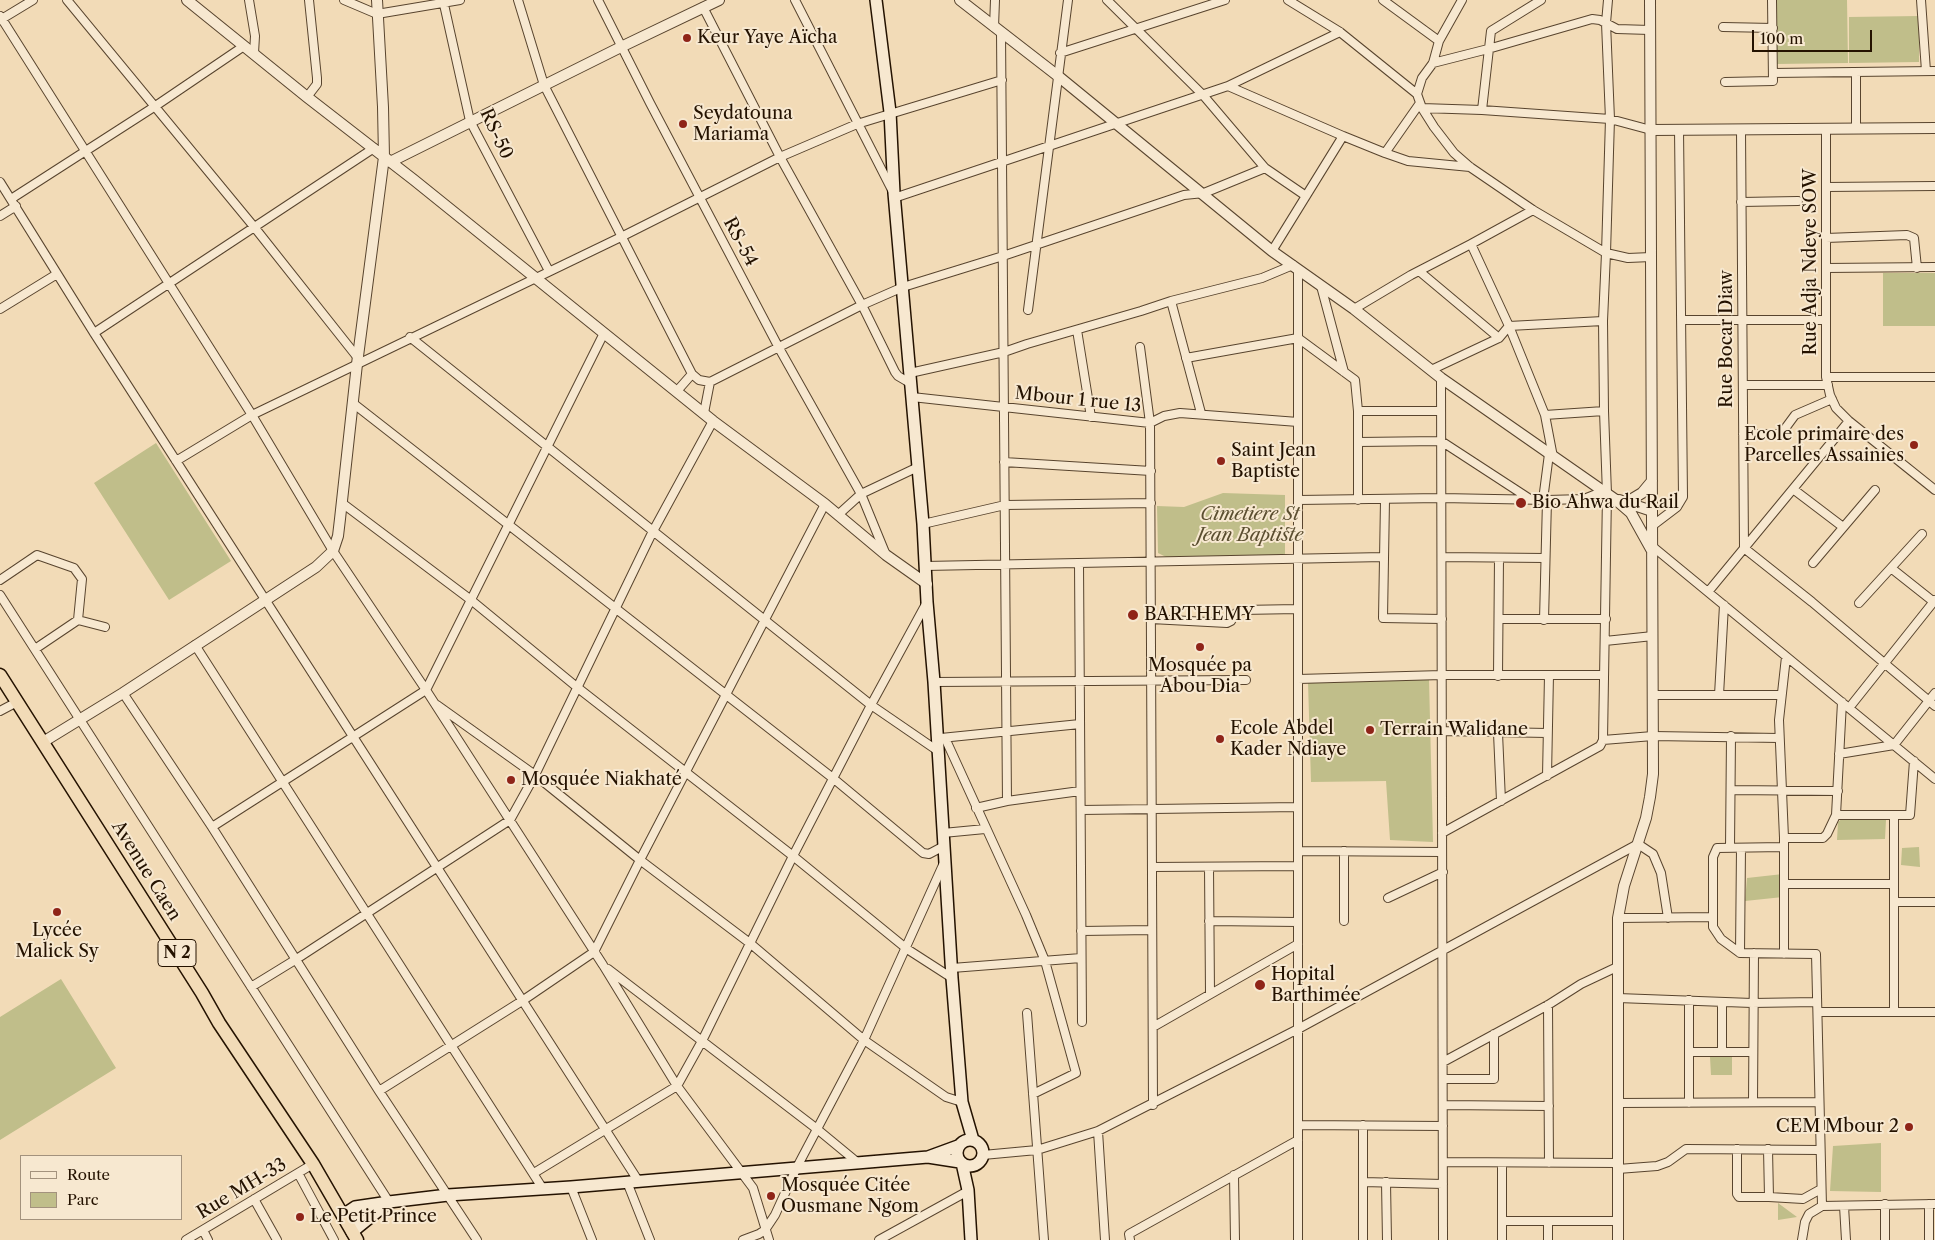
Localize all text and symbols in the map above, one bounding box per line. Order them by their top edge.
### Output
scale bar [1755,20,1875,52]
place label: Keur Yaye Aïcha [697,27,838,49]
text: 100 m [1760,29,1803,48]
marker: Keur Yaye Aïcha [681,32,693,44]
place label: Seydatouna Mariama [693,103,793,146]
street label: RS-50 [475,105,517,163]
marker: Seydatouna Mariama [677,118,689,130]
street label: Rue Adja Ndeye SOW [1800,169,1822,355]
street label: RS-54 [718,214,762,270]
street label: Rue Bocar Diaw [1716,270,1738,408]
street label: Mbour 1 rue 13 [1014,383,1142,417]
place label: Ecole primaire des Parcelles Assainies [1744,424,1904,466]
marker: Ecole primaire des Parcelles Assainies [1908,439,1920,451]
place label: Saint Jean Baptiste [1231,440,1316,482]
marker: Saint Jean Baptiste [1215,455,1227,467]
place label: Bio Ahwa du Rail [1532,492,1679,514]
marker: Bio Ahwa du Rail [1514,496,1528,510]
park label: Cimetiere St Jean Baptiste [1197,504,1303,546]
place label: BARTHEMY [1144,604,1255,626]
marker: BARTHEMY [1126,608,1140,622]
marker: Mosquée pa Abou Dia [1194,641,1206,653]
place label: Mosquée pa Abou Dia [1148,655,1252,698]
place label: Ecole Abdel Kader Ndiaye [1230,718,1346,761]
place label: Terrain Walidane [1380,719,1528,741]
marker: Terrain Walidane [1364,724,1376,736]
marker: Ecole Abdel Kader Ndiaye [1214,733,1226,745]
place label: Mosquée Niakhaté [521,769,682,791]
marker: Mosquée Niakhaté [505,774,517,786]
street label: Avenue Caen [107,817,185,925]
marker: Lycée Malick Sy [51,906,63,918]
place label: Lycée Malick Sy [15,920,99,962]
road number: N 2 [158,940,196,966]
place label: Hopital Barthimée [1271,964,1361,1006]
marker: Hopital Barthimée [1253,978,1267,992]
place label: CEM Mbour 2 [1776,1116,1899,1138]
marker: CEM Mbour 2 [1903,1121,1915,1133]
street label: Rue MH-33 [193,1154,291,1224]
legend [20,1155,182,1220]
text: Route [67,1165,110,1184]
place label: Mosquée Citée Ousmane Ngom [781,1175,919,1218]
text: Parc [67,1190,99,1209]
marker: Mosquée Citée Ousmane Ngom [765,1190,777,1202]
place label: Le Petit Prince [310,1206,437,1228]
marker: Le Petit Prince [294,1211,306,1223]

